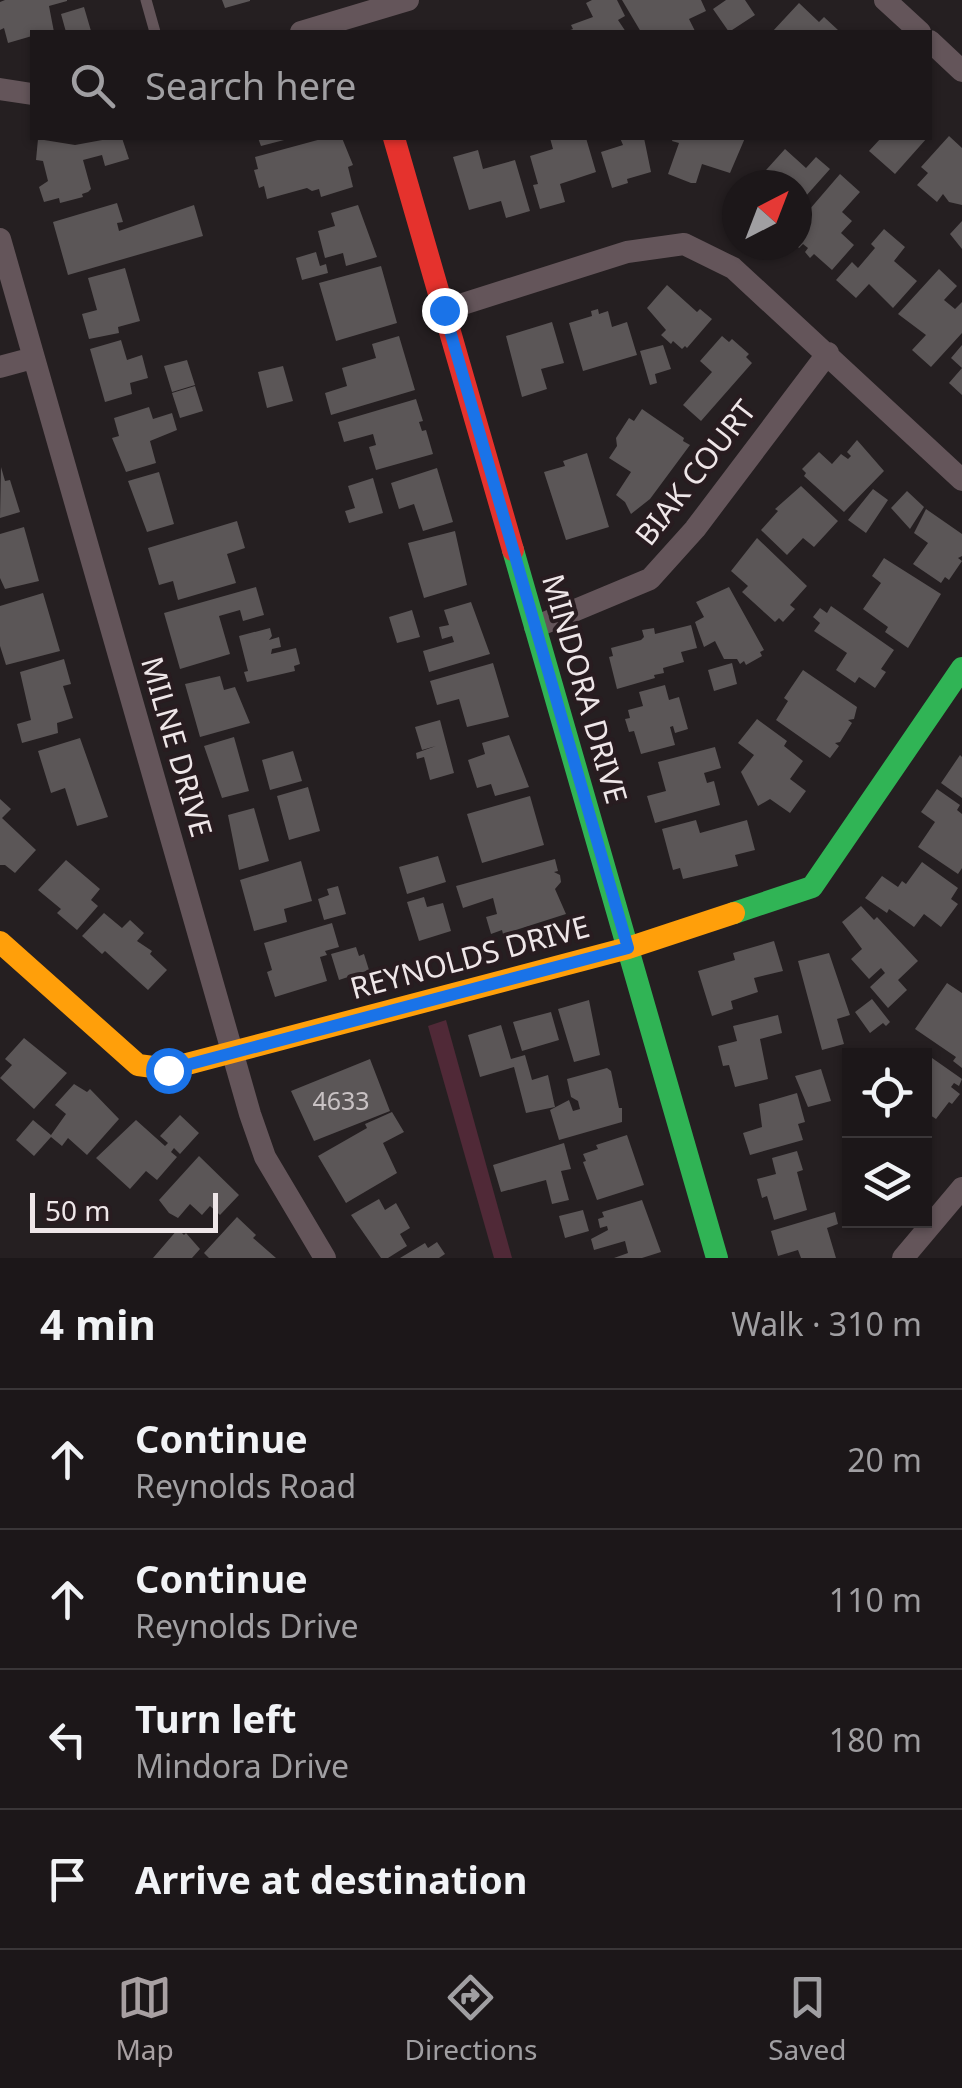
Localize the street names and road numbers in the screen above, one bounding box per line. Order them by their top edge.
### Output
street label: BIAK COURT [625,391,765,553]
street label: MINDORA DRIVE [533,569,638,808]
street label: MILNE DRIVE [132,652,223,842]
street label: REYNOLDS DRIVE [346,905,594,1008]

